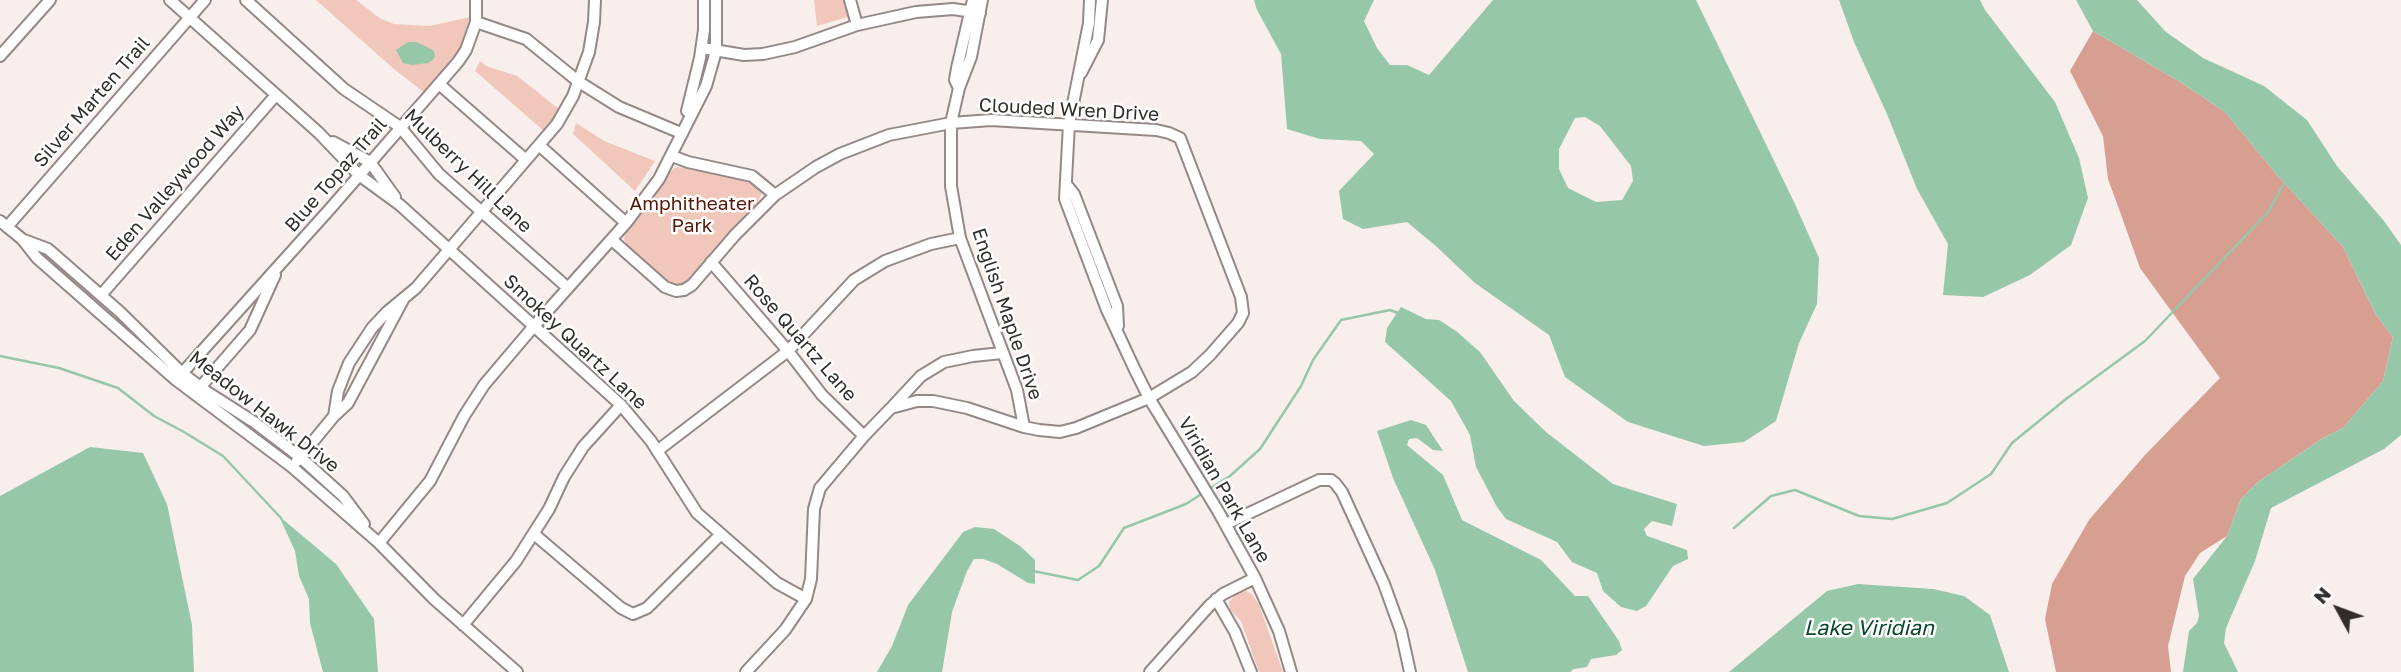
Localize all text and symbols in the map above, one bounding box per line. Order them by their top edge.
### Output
street label: Silver Marten Trail [29,32,155,172]
street label: Clouded Wren Drive [978,94,1160,126]
street label: Eden Valleywood Way [101,100,249,266]
street label: Mulberry Hill Lane [400,104,536,238]
street label: Blue Topaz Trail [280,113,392,237]
park label: Amphitheater Park [630,193,754,237]
street label: English Maple Drive [967,225,1047,403]
street label: Smokey Quartz Lane [499,270,651,414]
street label: Rose Quartz Lane [739,270,861,406]
street label: Meadow Hawk Drive [184,346,344,478]
street label: Viridian Park Lane [1173,413,1275,567]
north arrow [2303,574,2373,644]
text: N [2308,582,2335,608]
water label: Lake Viridian [1804,615,1934,641]

